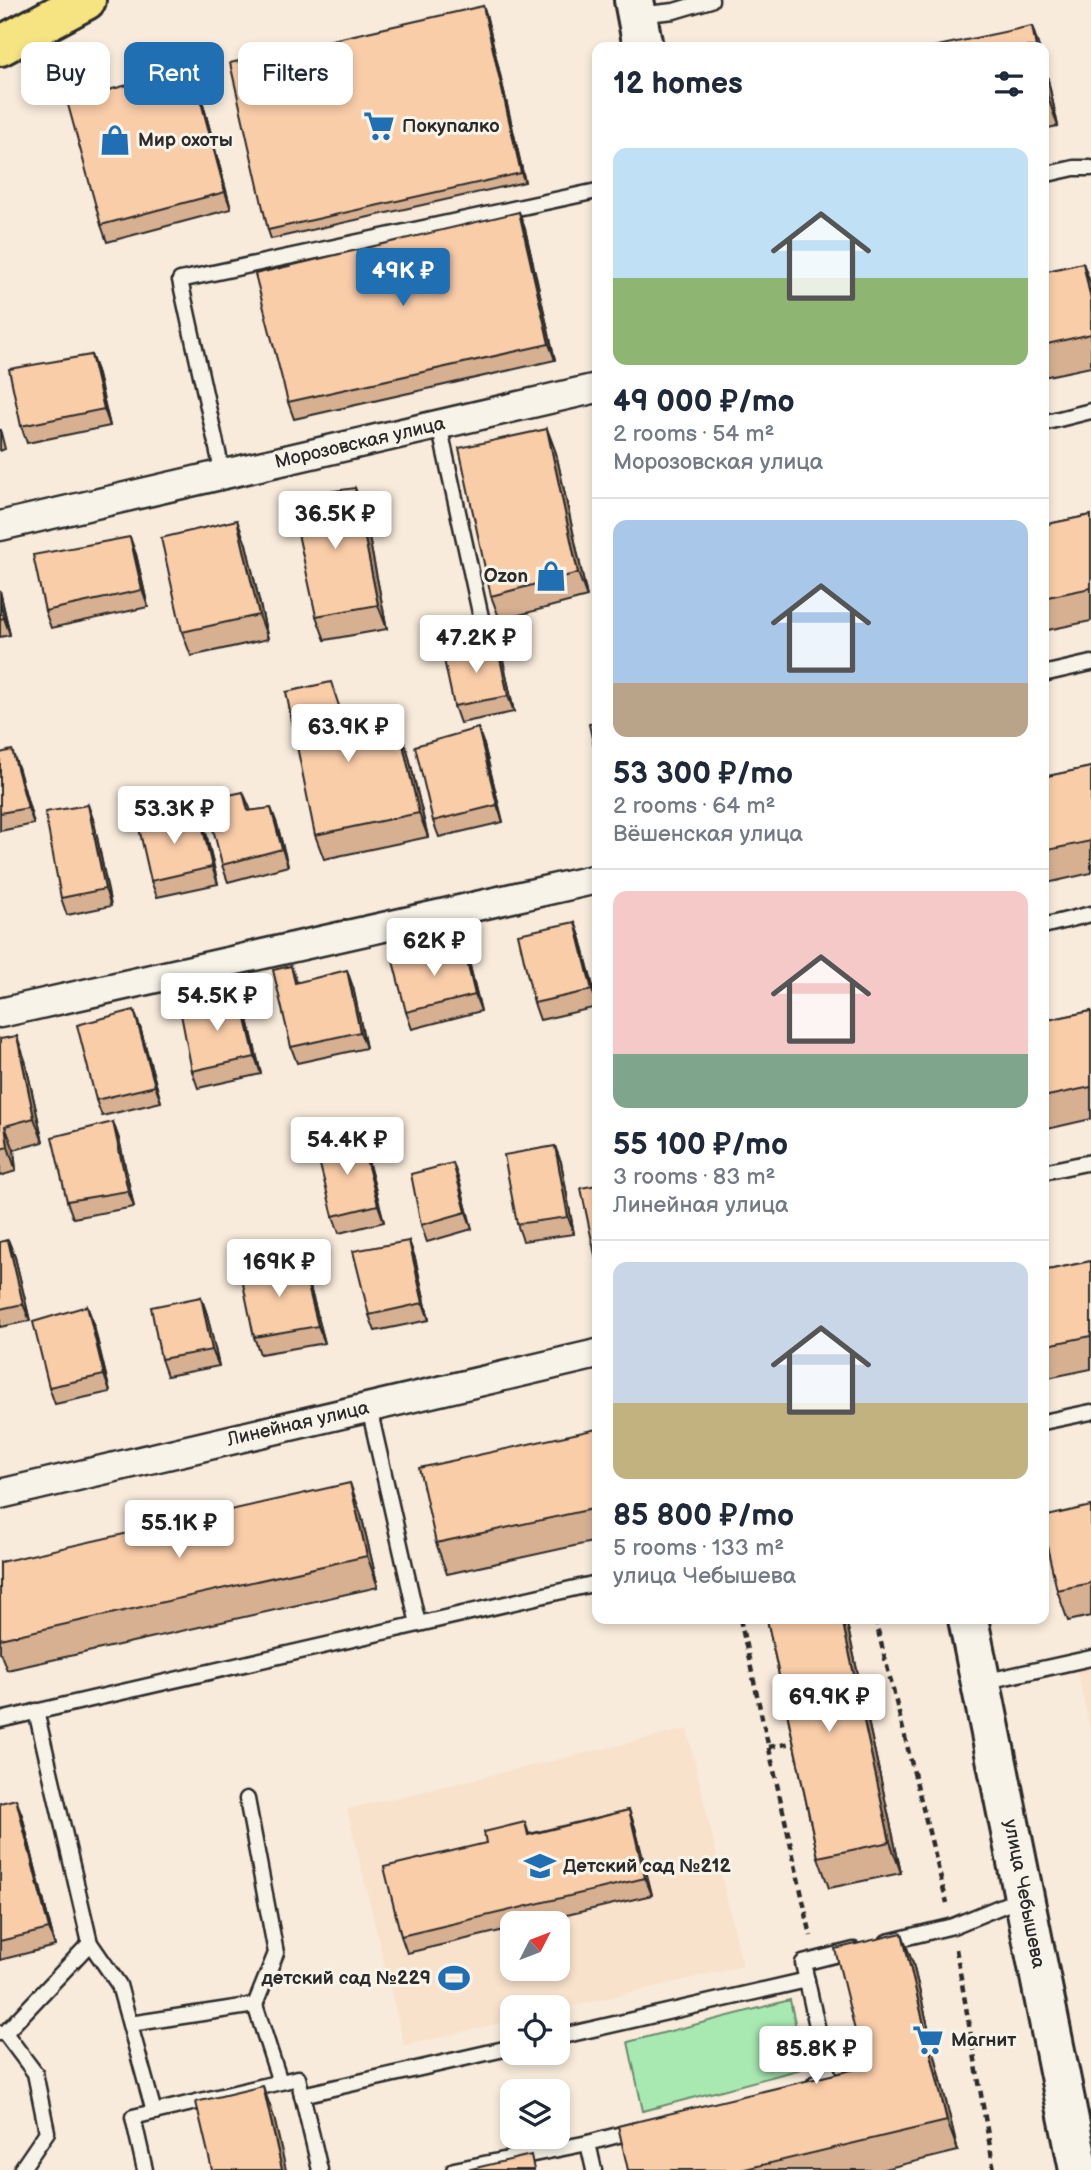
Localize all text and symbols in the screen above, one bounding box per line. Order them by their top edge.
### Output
chip: Buy [21,42,110,105]
chip: Rent [124,42,224,105]
chip: Filters [238,42,353,105]
icon: filters [990,65,1028,103]
text: 12 homes [613,66,743,102]
supermarket icon: Покупалко [362,109,396,143]
place label: Покупалко [402,115,500,138]
shop icon: Мир охоты [98,123,132,157]
place label: Мир охоты [138,129,233,152]
icon: home [758,193,884,319]
pin: 49K ₽ [354,248,452,308]
text: 49K ₽ [372,257,434,285]
text: 49 000 ₽/mo [613,384,795,420]
street label: Морозовская улица [273,412,447,474]
text: 2 rooms · 54 m² [613,420,775,448]
text: Морозовская улица [613,448,823,476]
pin: 36.5K ₽ [270,491,400,551]
text: 36.5K ₽ [295,500,375,528]
shop icon: Ozon [534,559,568,593]
place label: Ozon [484,565,528,588]
icon: home [758,565,884,691]
pin: 47.2K ₽ [411,616,541,675]
text: 47.2K ₽ [436,624,516,652]
pin: 63.9K ₽ [283,704,413,764]
text: 63.9K ₽ [307,713,389,741]
text: 53 300 ₽/mo [613,756,793,792]
pin: 53.3K ₽ [109,786,239,846]
text: 2 rooms · 64 m² [613,792,775,820]
text: 53.3K ₽ [134,795,214,823]
text: Вёшенская улица [613,820,803,848]
pin: 62K ₽ [385,918,483,978]
text: 62K ₽ [403,927,465,955]
icon: home [758,936,884,1062]
pin: 54.5K ₽ [152,974,282,1033]
text: 54.5K ₽ [177,982,257,1010]
pin: 54.4K ₽ [282,1118,412,1177]
text: 54.4K ₽ [307,1126,387,1154]
text: 55 100 ₽/mo [613,1127,788,1163]
text: 3 rooms · 83 m² [613,1163,775,1191]
text: Линейная улица [613,1191,789,1219]
pin: 169K ₽ [222,1240,336,1299]
text: 169K ₽ [243,1248,315,1276]
icon: home [758,1307,884,1433]
street label: Линейная улица [224,1396,371,1452]
text: 85 800 ₽/mo [613,1498,794,1534]
pin: 55.1K ₽ [114,1500,244,1560]
text: 55.1K ₽ [141,1509,217,1537]
text: 5 rooms · 133 m² [613,1534,784,1562]
text: улица Чебышева [613,1562,796,1590]
pin: 69.9K ₽ [764,1674,894,1734]
text: 69.9K ₽ [788,1683,870,1711]
street label: улица Чебышева [998,1817,1050,1971]
school or university icon: Детский сад №212 [523,1849,557,1883]
place label: Детский сад №212 [563,1855,732,1878]
north arrow [500,1911,570,1981]
map controls [500,1911,570,2149]
sports icon: детский сад №229 [437,1961,471,1995]
place label: детский сад №229 [260,1967,431,1990]
button: locate [500,1995,570,2065]
supermarket icon: Магнит [911,2023,945,2057]
pin: 85.8K ₽ [751,2026,881,2086]
place label: Магнит [951,2029,1016,2052]
text: 85.8K ₽ [775,2035,857,2063]
button: layers [500,2079,570,2149]

